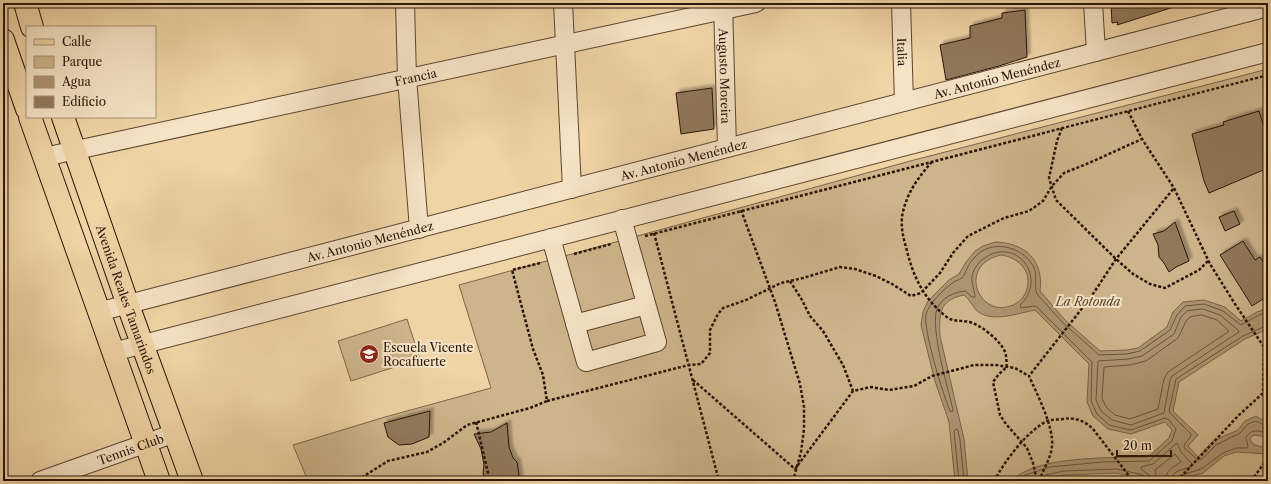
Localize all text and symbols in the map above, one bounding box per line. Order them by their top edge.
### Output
legend [26,26,156,118]
street label: Augusto Moreira [716,27,734,125]
text: Calle [62,34,92,49]
street label: Italia [895,38,910,67]
text: Parque [62,54,103,69]
street label: Av. Antonio Menéndez [931,54,1062,102]
street label: Francia [393,65,439,89]
text: Agua [61,74,92,89]
text: Edificio [62,94,106,109]
street label: Av. Antonio Menéndez [618,136,748,183]
street label: Av. Antonio Menéndez [304,217,435,265]
street label: Avenida Reales Tamarindos [93,222,160,376]
park label: La Rotonda [1055,294,1120,309]
place label: Escuela Vicente Rocafuerte [383,340,473,369]
school or university icon: Escuela Vicente Rocafuerte [358,343,380,365]
street label: Tennis Club [95,430,166,467]
scale bar [1117,432,1171,458]
text: 20 m [1123,438,1152,453]

